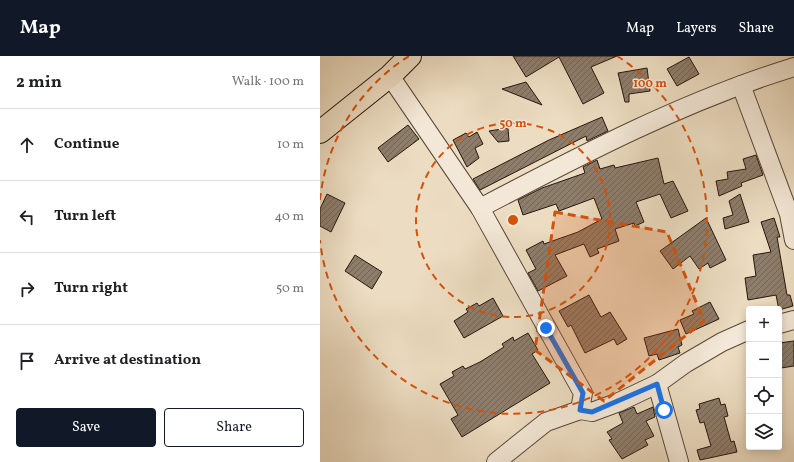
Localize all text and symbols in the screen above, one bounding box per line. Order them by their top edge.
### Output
text: Map [20,15,61,41]
text: Map [626,19,654,38]
text: Layers [676,19,716,38]
text: Share [738,19,774,38]
text: 2 min [16,71,62,94]
text: Walk · 100 m [232,73,304,91]
text: 100 m [633,76,667,92]
text: 50 m [499,116,527,132]
icon: ahead [16,134,38,156]
text: Continue [54,134,119,155]
text: 10 m [277,136,304,154]
icon: left [16,206,38,228]
text: Turn left [54,206,116,227]
text: 40 m [275,208,304,226]
centre of rings [506,213,520,227]
icon: right [16,278,38,300]
text: Turn right [54,278,128,299]
text: 50 m [276,280,304,298]
map controls [746,306,782,450]
button: + [746,306,782,342]
route end [537,319,555,337]
button: − [746,342,782,378]
icon: arrive [16,350,38,372]
text: Arrive at destination [54,350,201,371]
button: locate [746,378,782,414]
route start [655,401,673,419]
button: Save [16,408,156,447]
button: Share [164,408,304,447]
button: layers [746,414,782,450]

